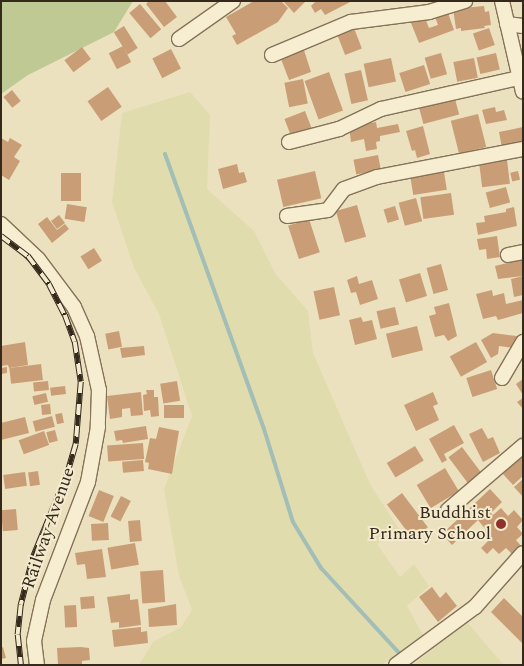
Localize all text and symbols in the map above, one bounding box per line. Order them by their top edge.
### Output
street label: Railway Avenue [18,465,80,591]
place label: Buddhist Primary School [369,503,491,546]
marker: Buddhist Primary School [495,518,507,530]

